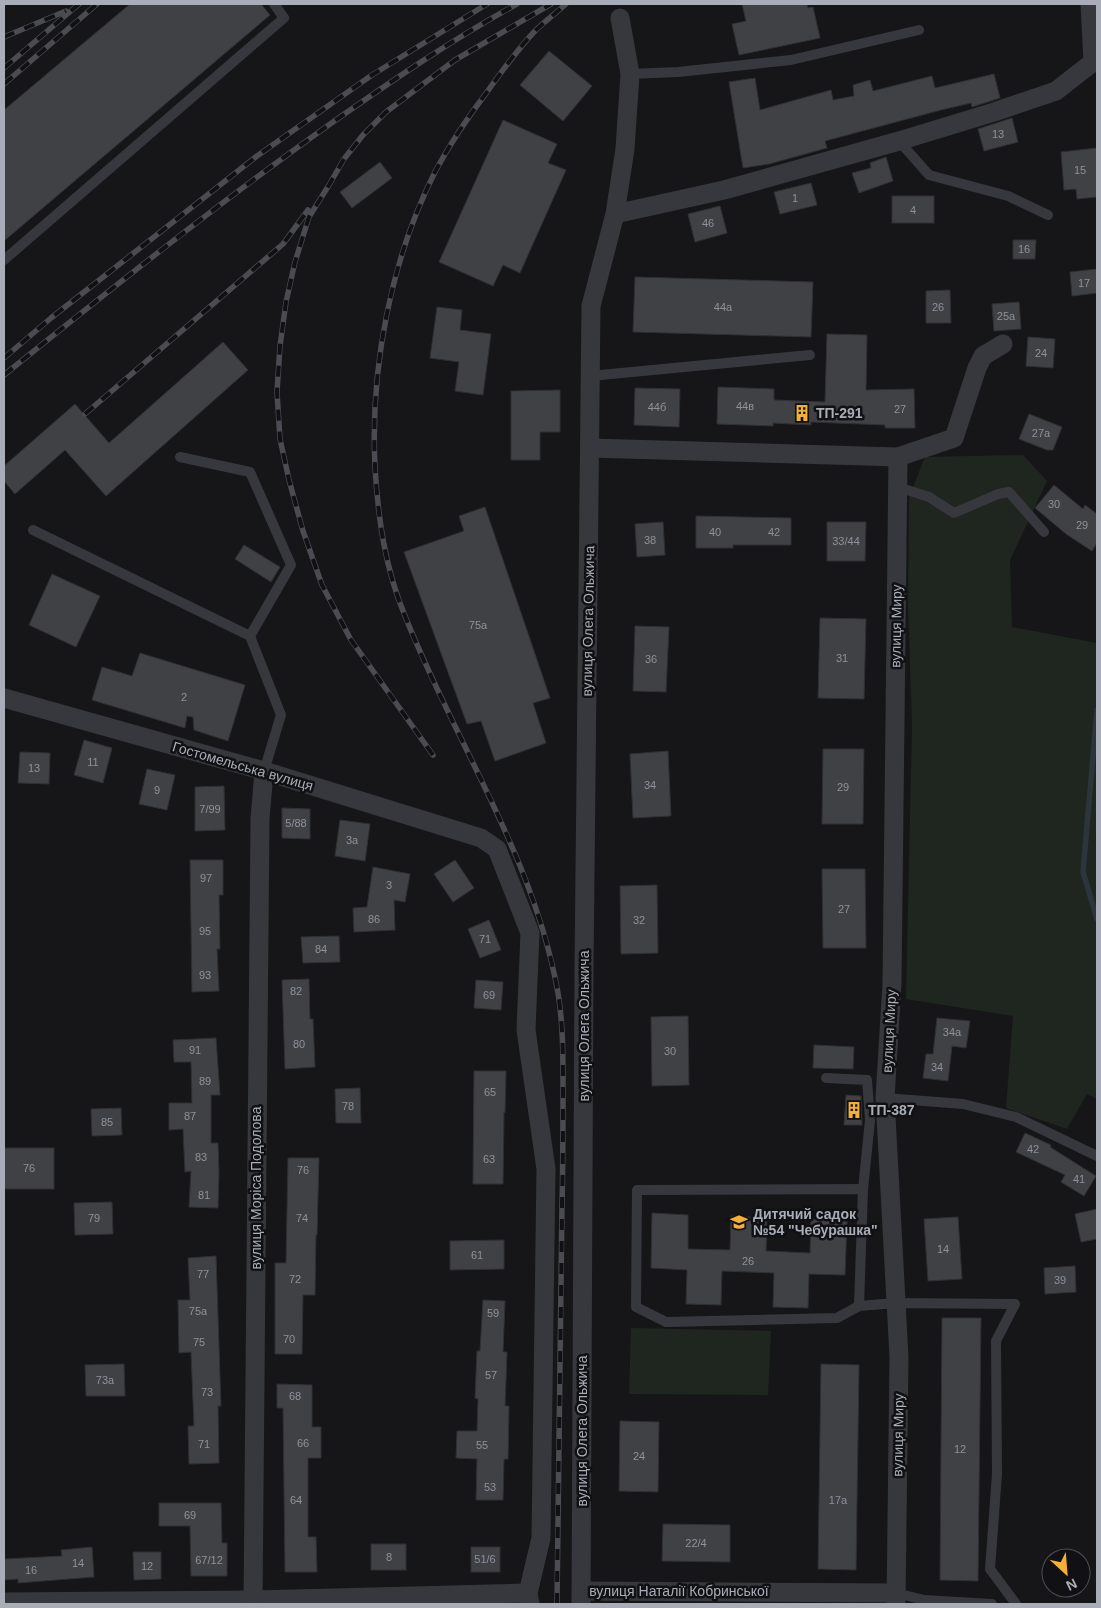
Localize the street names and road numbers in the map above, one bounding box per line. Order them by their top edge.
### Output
street label: вулиця Олега Ольжича [579,545,597,697]
street label: вулиця Миру [887,584,905,668]
street label: Гостомельська вулиця [171,738,315,794]
street label: вулиця Олега Ольжича [576,950,592,1101]
street label: вулиця Миру [879,989,899,1073]
street label: вулиця Моріса Подолова [248,1106,264,1269]
street label: вулиця Олега Ольжича [574,1355,590,1506]
street label: вулиця Миру [889,1393,907,1477]
street label: вулиця Наталії Кобринської [589,1583,769,1599]

